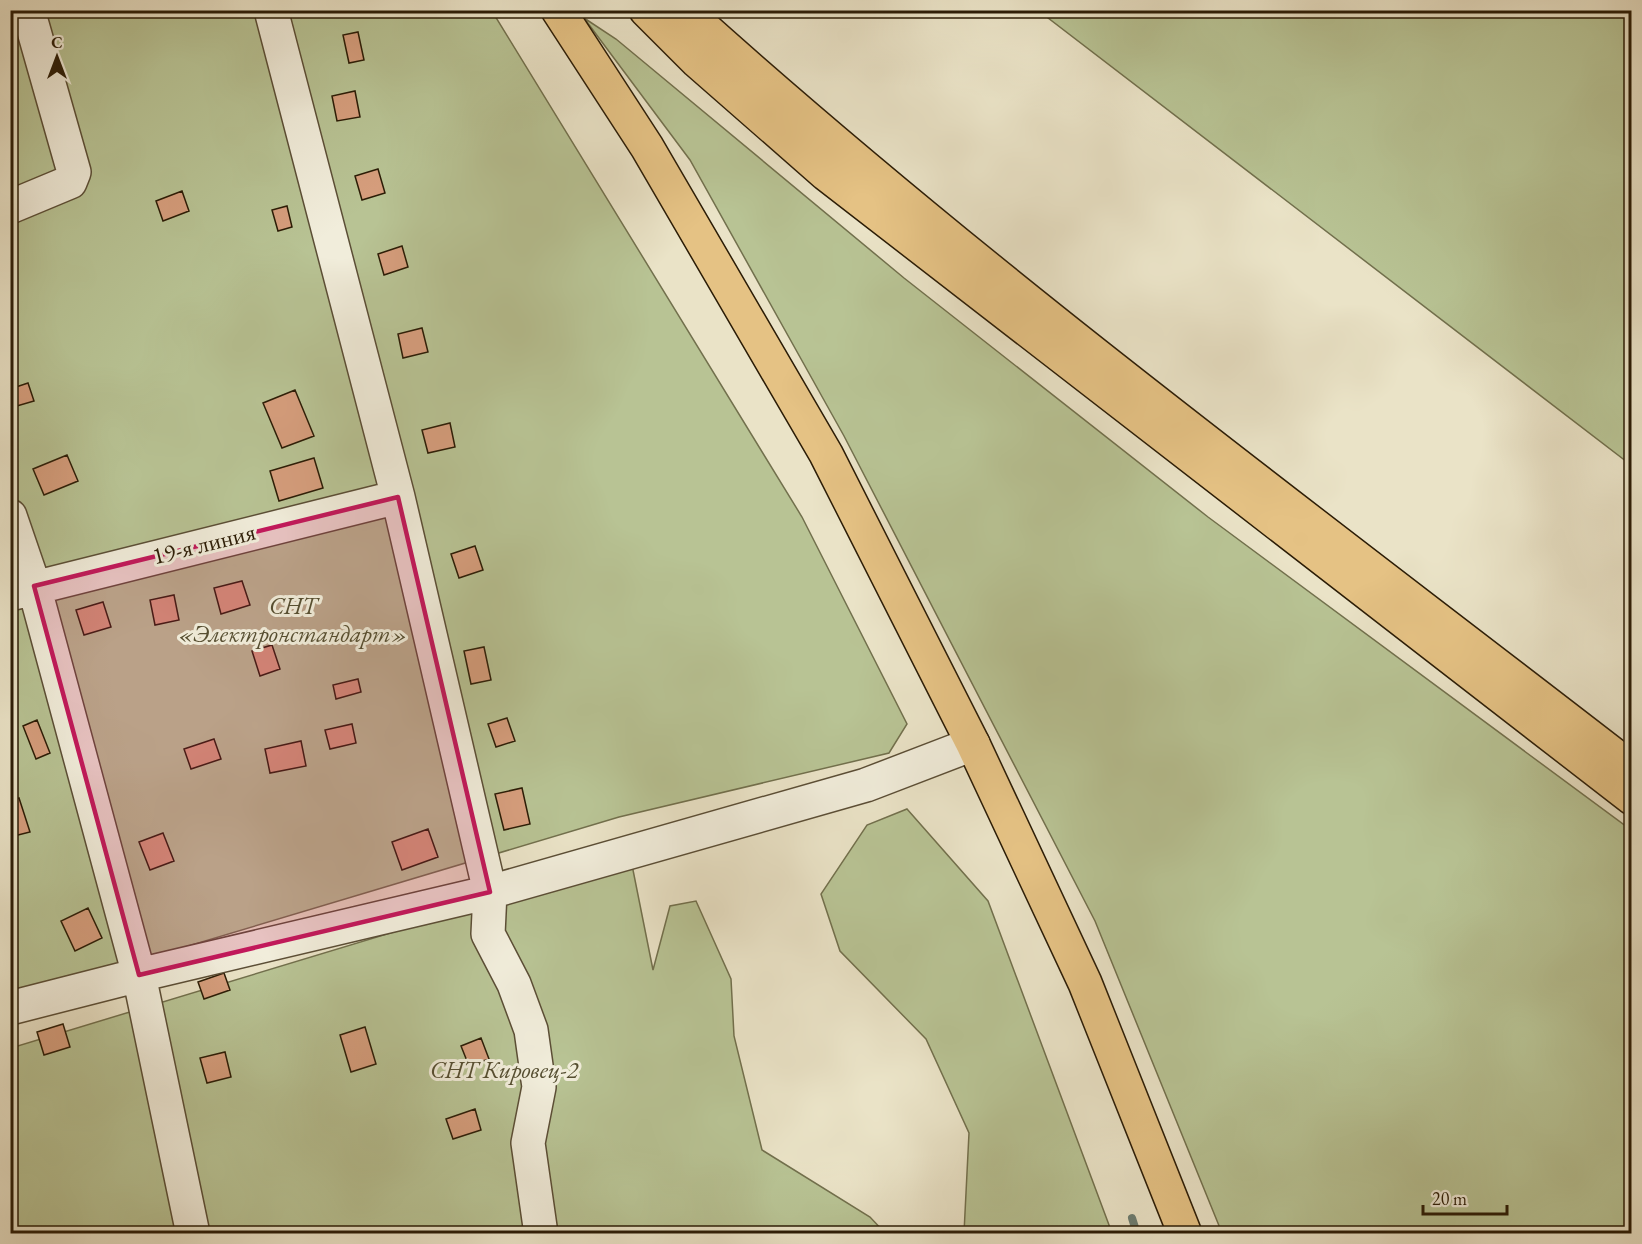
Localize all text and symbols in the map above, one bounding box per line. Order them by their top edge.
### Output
north arrow [27,27,87,87]
text: С [51,32,63,53]
street label: 19-я линия [149,516,259,571]
park label: СНТ «Электронстандарт» [178,590,408,649]
park label: СНТ Кировец-2 [430,1054,580,1085]
scale bar [1423,1178,1507,1216]
text: 20 m [1432,1187,1467,1210]

